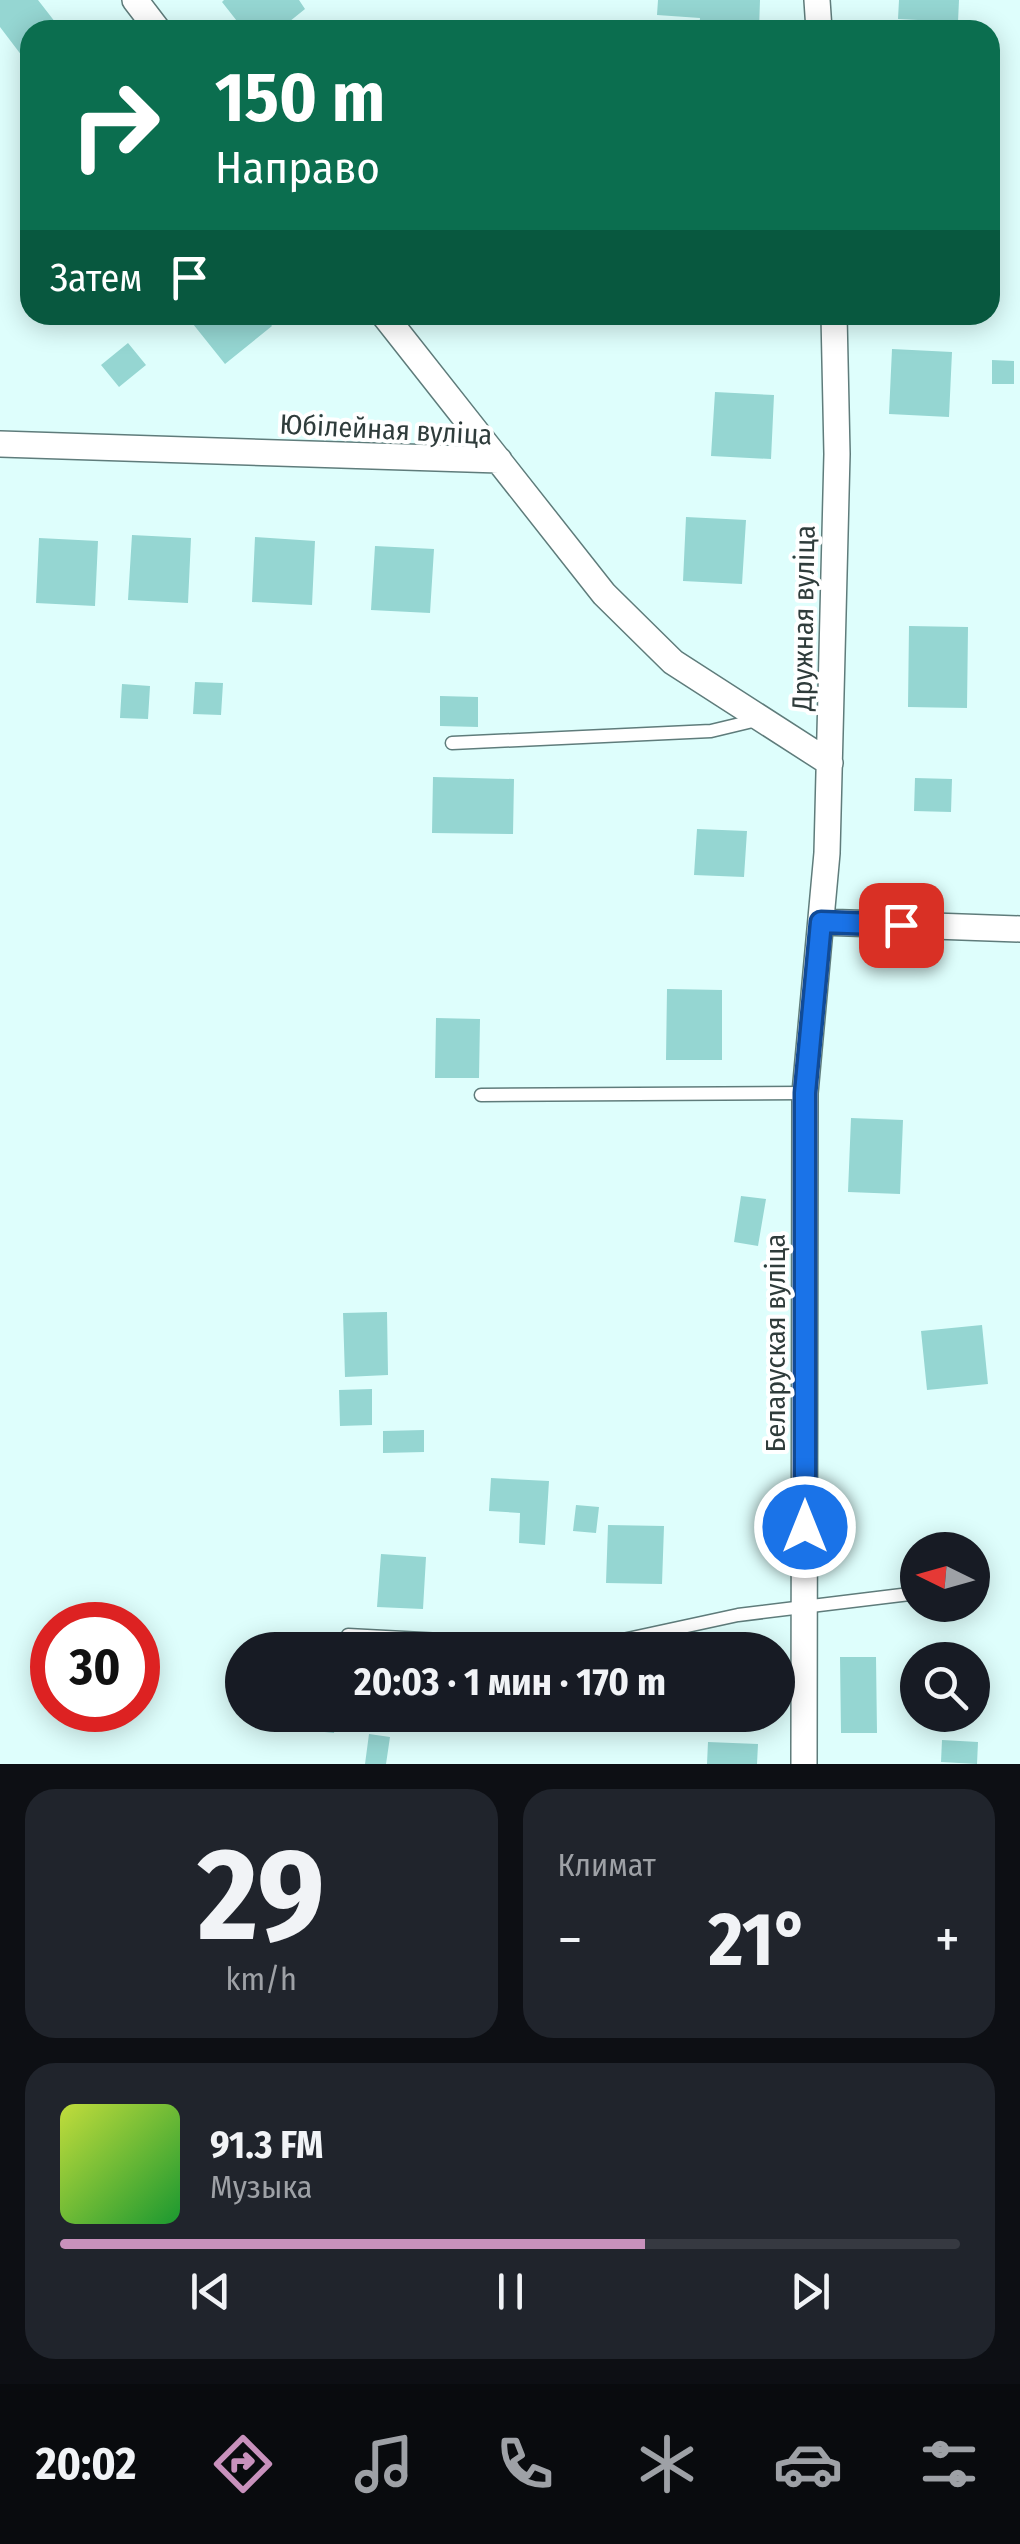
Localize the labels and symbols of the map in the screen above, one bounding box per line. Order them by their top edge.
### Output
street label: Юбілейная вуліца [279,407,493,452]
street label: Дружная вуліца [785,525,822,712]
pin [859,883,944,968]
street label: Беларуская вуліца [759,1234,792,1452]
position arrow [753,1475,857,1579]
north arrow [900,1532,990,1622]
speed limit sign: 30 [30,1602,160,1732]

